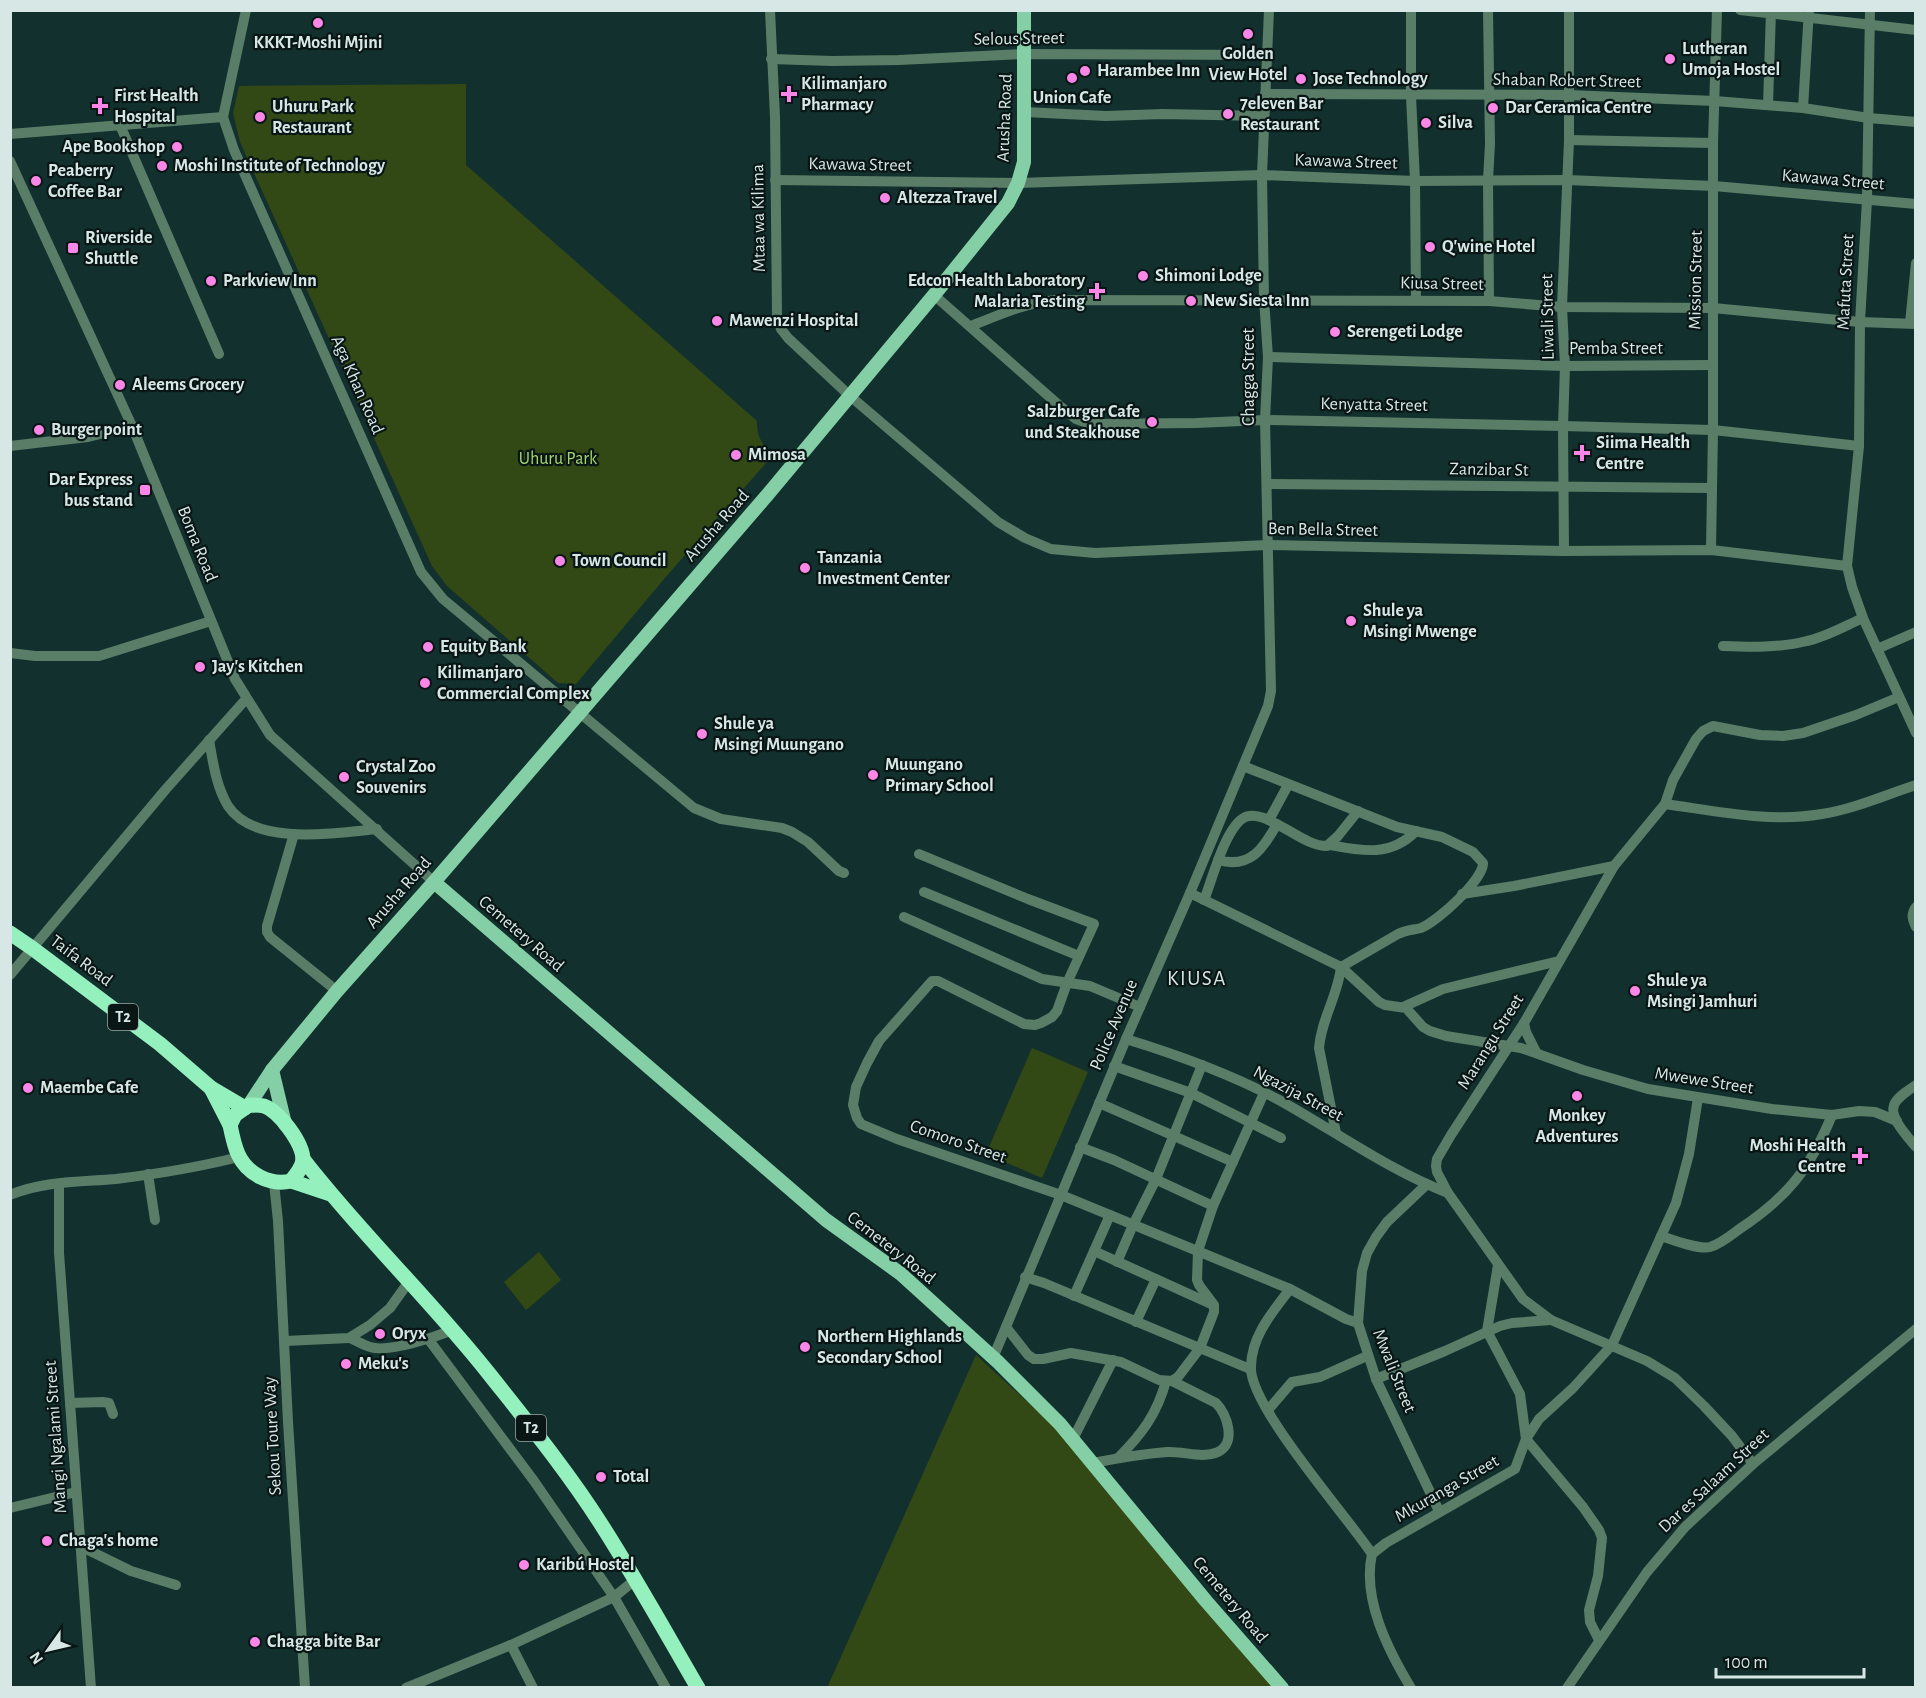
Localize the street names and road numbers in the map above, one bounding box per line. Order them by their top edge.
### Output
street label: Selous Street [973,29,1065,49]
street label: Shaban Robert Street [1493,71,1642,91]
street label: Arusha Road [994,74,1016,162]
street label: Kawawa Street [1294,151,1398,173]
street label: Kawawa Street [808,155,912,175]
street label: Mtaa wa Kilima [749,164,769,272]
street label: Kawawa Street [1781,167,1885,193]
street label: Mission Street [1686,230,1706,330]
street label: Mafuta Street [1834,233,1858,331]
street label: Kiusa Street [1400,274,1484,294]
street label: Liwali Street [1538,274,1558,360]
street label: Chagga Street [1240,328,1258,426]
street label: Aga Khan Road [327,333,387,437]
street label: Pemba Street [1569,340,1663,358]
street label: Kenyatta Street [1320,395,1428,415]
street label: Zanzibar St [1449,460,1529,480]
street label: Arusha Road [681,487,753,565]
street label: Boma Road [174,504,220,584]
street label: Ben Bella Street [1268,520,1379,540]
street label: Arusha Road [363,854,435,932]
street label: Cemetery Road [475,892,567,976]
street label: Taifa Road [47,932,115,990]
street label: Police Avenue [1087,977,1141,1073]
street label: Marangu Street [1455,991,1528,1093]
road number: T2 [108,1004,138,1030]
street label: Ngazija Street [1250,1063,1346,1125]
street label: Mwewe Street [1653,1064,1755,1098]
street label: Comoro Street [907,1117,1009,1167]
street label: Cemetery Road [844,1208,938,1288]
street label: Mwali Street [1369,1327,1419,1415]
street label: Mangi Ngalami Street [42,1360,70,1514]
street label: Sekou Toure Way [261,1376,285,1496]
road number: T2 [516,1415,546,1441]
street label: Dar es Salaam Street [1655,1425,1773,1537]
street label: Mkuranga Street [1392,1452,1502,1526]
street label: Cemetery Road [1189,1554,1271,1646]

